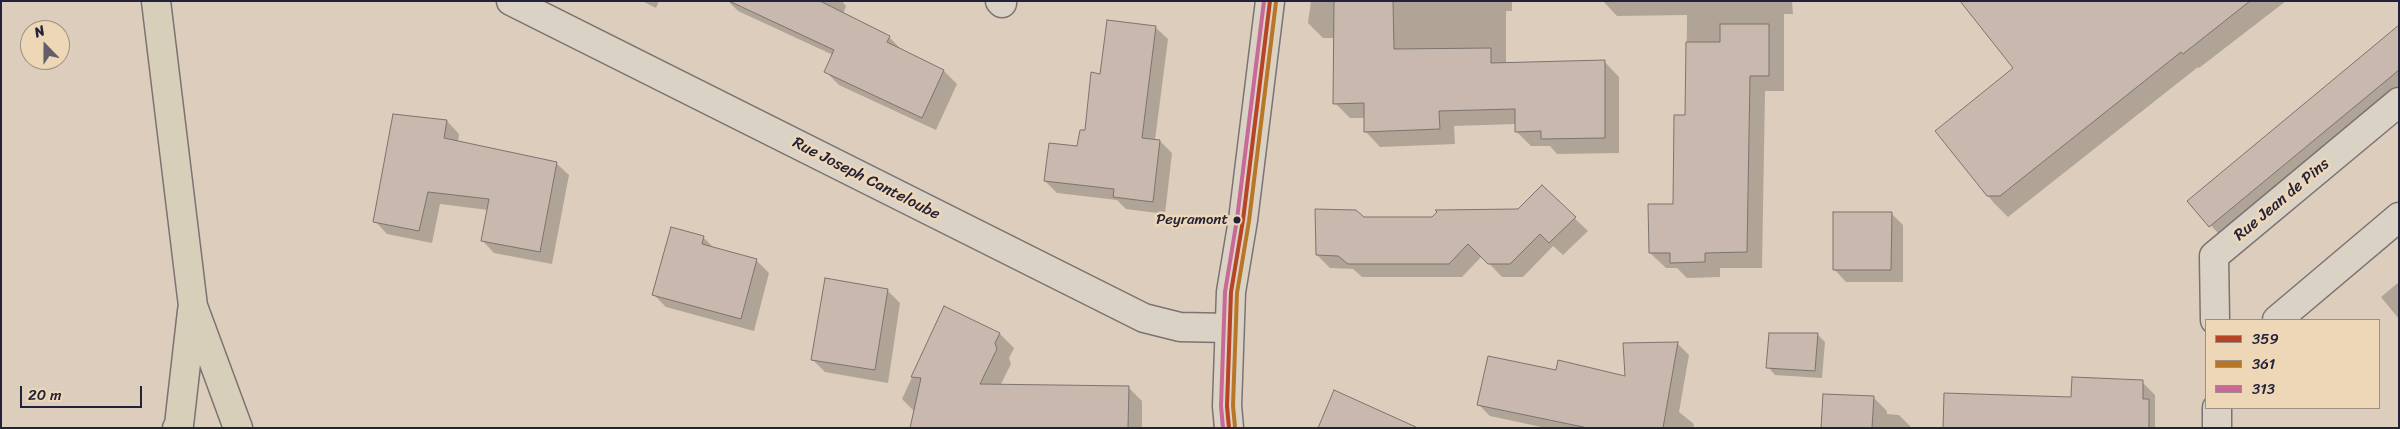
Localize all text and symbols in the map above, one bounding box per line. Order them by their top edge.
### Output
text: N [30,18,49,45]
north arrow [20,20,70,70]
street label: Rue Joseph Canteloube [789,133,943,225]
street label: Rue Jean de Pins [2231,155,2333,245]
place label: Peyramont [1156,211,1228,229]
marker: Peyramont [1232,215,1242,225]
legend [2205,319,2380,409]
text: 359 [2252,326,2279,352]
text: 361 [2252,351,2275,377]
scale bar [22,376,145,408]
text: 313 [2252,376,2275,402]
text: 20 m [28,382,62,408]

